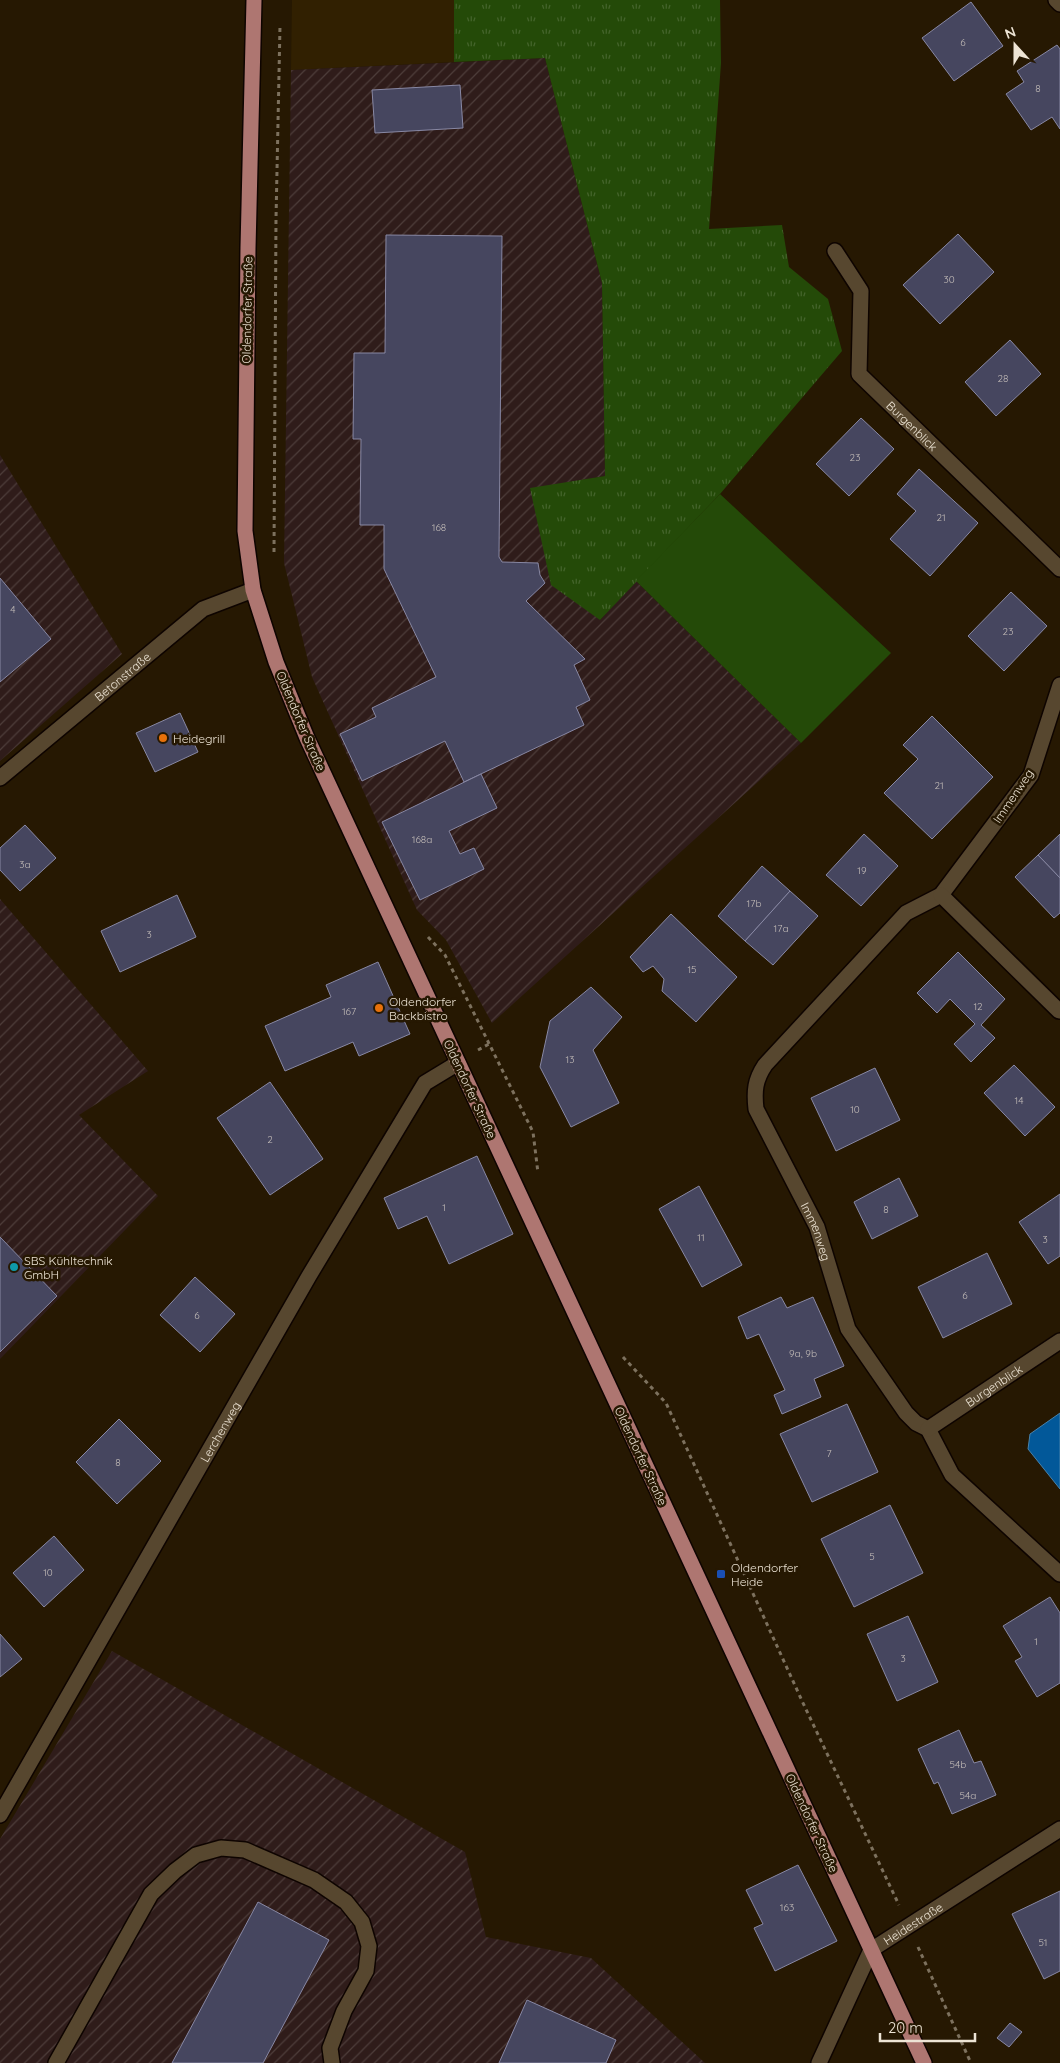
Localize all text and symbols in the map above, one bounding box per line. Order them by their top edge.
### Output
north arrow [990,20,1040,70]
text: N [1002,23,1018,43]
house number: 6 [960,36,966,49]
house number: 8 [1035,82,1041,95]
street label: Oldendorfer Straße [239,256,255,364]
house number: 30 [943,273,955,286]
house number: 28 [998,372,1008,385]
street label: Burgenblick [884,398,941,454]
house number: 23 [850,451,860,464]
house number: 21 [936,511,946,524]
house number: 168 [432,521,446,534]
house number: 4 [10,603,16,616]
house number: 23 [1003,625,1013,638]
street label: Betonstraße [91,649,153,704]
street label: Oldendorfer Straße [273,669,329,773]
place label: Heidegrill [173,731,225,746]
marker: Heidegrill [157,732,169,744]
street label: Immenweg [989,766,1037,826]
house number: 21 [934,779,944,792]
house number: 168a [412,833,432,846]
house number: 3a [19,858,31,871]
house number: 19 [857,864,867,877]
house number: 17b [747,897,761,910]
house number: 17a [774,922,788,935]
house number: 3 [146,928,152,941]
house number: 15 [687,963,697,976]
place label: Oldendorfer Backbistro [389,994,457,1023]
house number: 12 [973,1000,983,1013]
marker: Oldendorfer Backbistro [373,1002,385,1014]
house number: 167 [342,1005,356,1018]
street label: Oldendorfer Straße [441,1037,500,1141]
house number: 13 [566,1053,574,1066]
house number: 14 [1015,1094,1023,1107]
house number: 10 [850,1103,860,1116]
house number: 2 [267,1133,273,1146]
street label: Immenweg [798,1199,834,1262]
house number: 1 [442,1201,446,1214]
house number: 8 [883,1203,889,1216]
house number: 11 [697,1231,705,1244]
house number: 3 [1042,1233,1048,1246]
place label: SBS Kühltechnik GmbH [24,1253,113,1282]
marker: SBS Kühltechnik GmbH [8,1261,20,1273]
house number: 6 [962,1289,968,1302]
house number: 6 [194,1309,200,1322]
house number: 9a, 9b [789,1347,817,1360]
street label: Burgenblick [962,1361,1025,1410]
street label: Lerchenweg [197,1399,243,1465]
street label: Oldendorfer Straße [612,1404,671,1508]
house number: 7 [826,1447,832,1460]
house number: 8 [115,1456,121,1469]
house number: 5 [869,1550,875,1563]
place label: Oldendorfer Heide [731,1560,799,1589]
house number: 10 [43,1566,53,1579]
marker: Oldendorfer Heide [715,1568,727,1580]
house number: 1 [1034,1635,1038,1648]
house number: 3 [900,1652,906,1665]
house number: 54b [950,1758,966,1771]
street label: Oldendorfer Straße [783,1771,842,1875]
house number: 54a [960,1789,976,1802]
street label: Heidestraße [880,1899,945,1948]
house number: 163 [780,1901,794,1914]
house number: 51 [1038,1936,1048,1949]
scale bar [880,2010,975,2042]
text: 20 m [888,2018,923,2037]

